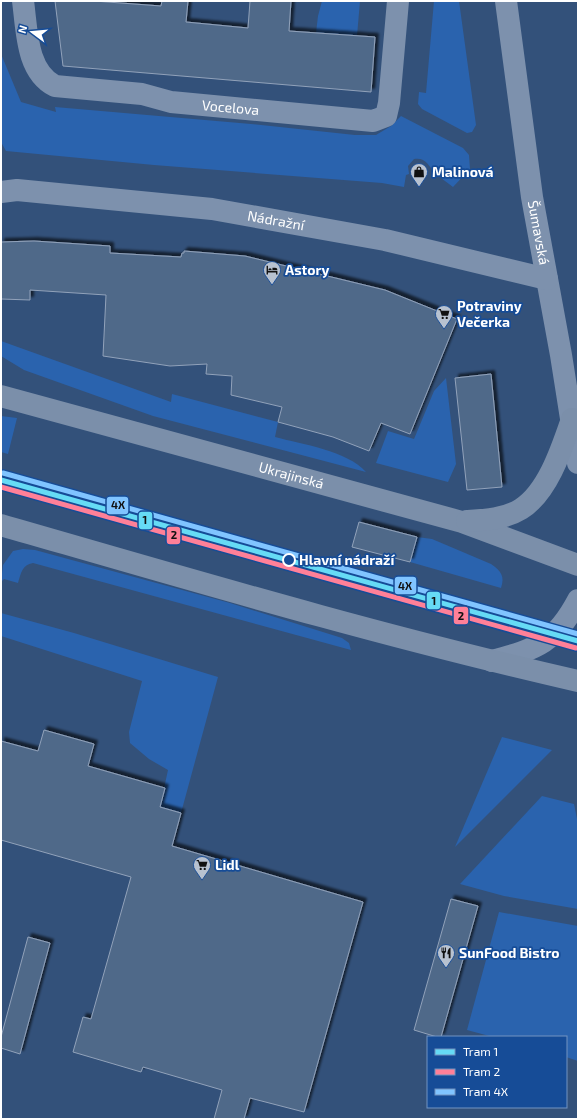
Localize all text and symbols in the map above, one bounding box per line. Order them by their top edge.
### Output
north arrow [12,12,52,52]
text: N [15,23,29,35]
street label: Vocelova [201,96,260,118]
shop icon: Malinová [409,162,429,187]
place label: Malinová [432,163,494,180]
street label: Šumavská [525,199,553,266]
street label: Nádražní [246,207,306,234]
hotel icon: Astory [262,260,282,285]
place label: Astory [285,261,330,278]
place label: Potraviny Večerka [457,297,522,330]
supermarket icon: Potraviny Večerka [434,304,454,329]
street label: Ukrajinská [257,458,326,492]
line badge: 4X [106,496,129,515]
text: 4X [111,498,125,511]
line badge: 1 [138,511,153,530]
text: 1 [143,513,147,526]
line badge: 2 [166,526,181,545]
text: 2 [171,528,177,541]
place label: Hlavní nádraží [299,551,395,568]
marker: Hlavní nádraží [282,553,296,567]
line badge: 4X [394,576,417,595]
text: 4X [398,579,412,592]
line badge: 1 [426,591,441,610]
text: 1 [432,594,436,607]
line badge: 2 [453,606,469,625]
text: 2 [458,609,464,622]
supermarket icon: Lidl [192,855,212,880]
place label: Lidl [215,856,240,873]
restaurant icon: SunFood Bistro [436,943,456,968]
place label: SunFood Bistro [459,944,560,961]
legend [427,1036,567,1108]
text: Tram 1 [463,1044,498,1058]
text: Tram 2 [463,1064,500,1078]
text: Tram 4X [463,1084,509,1098]

